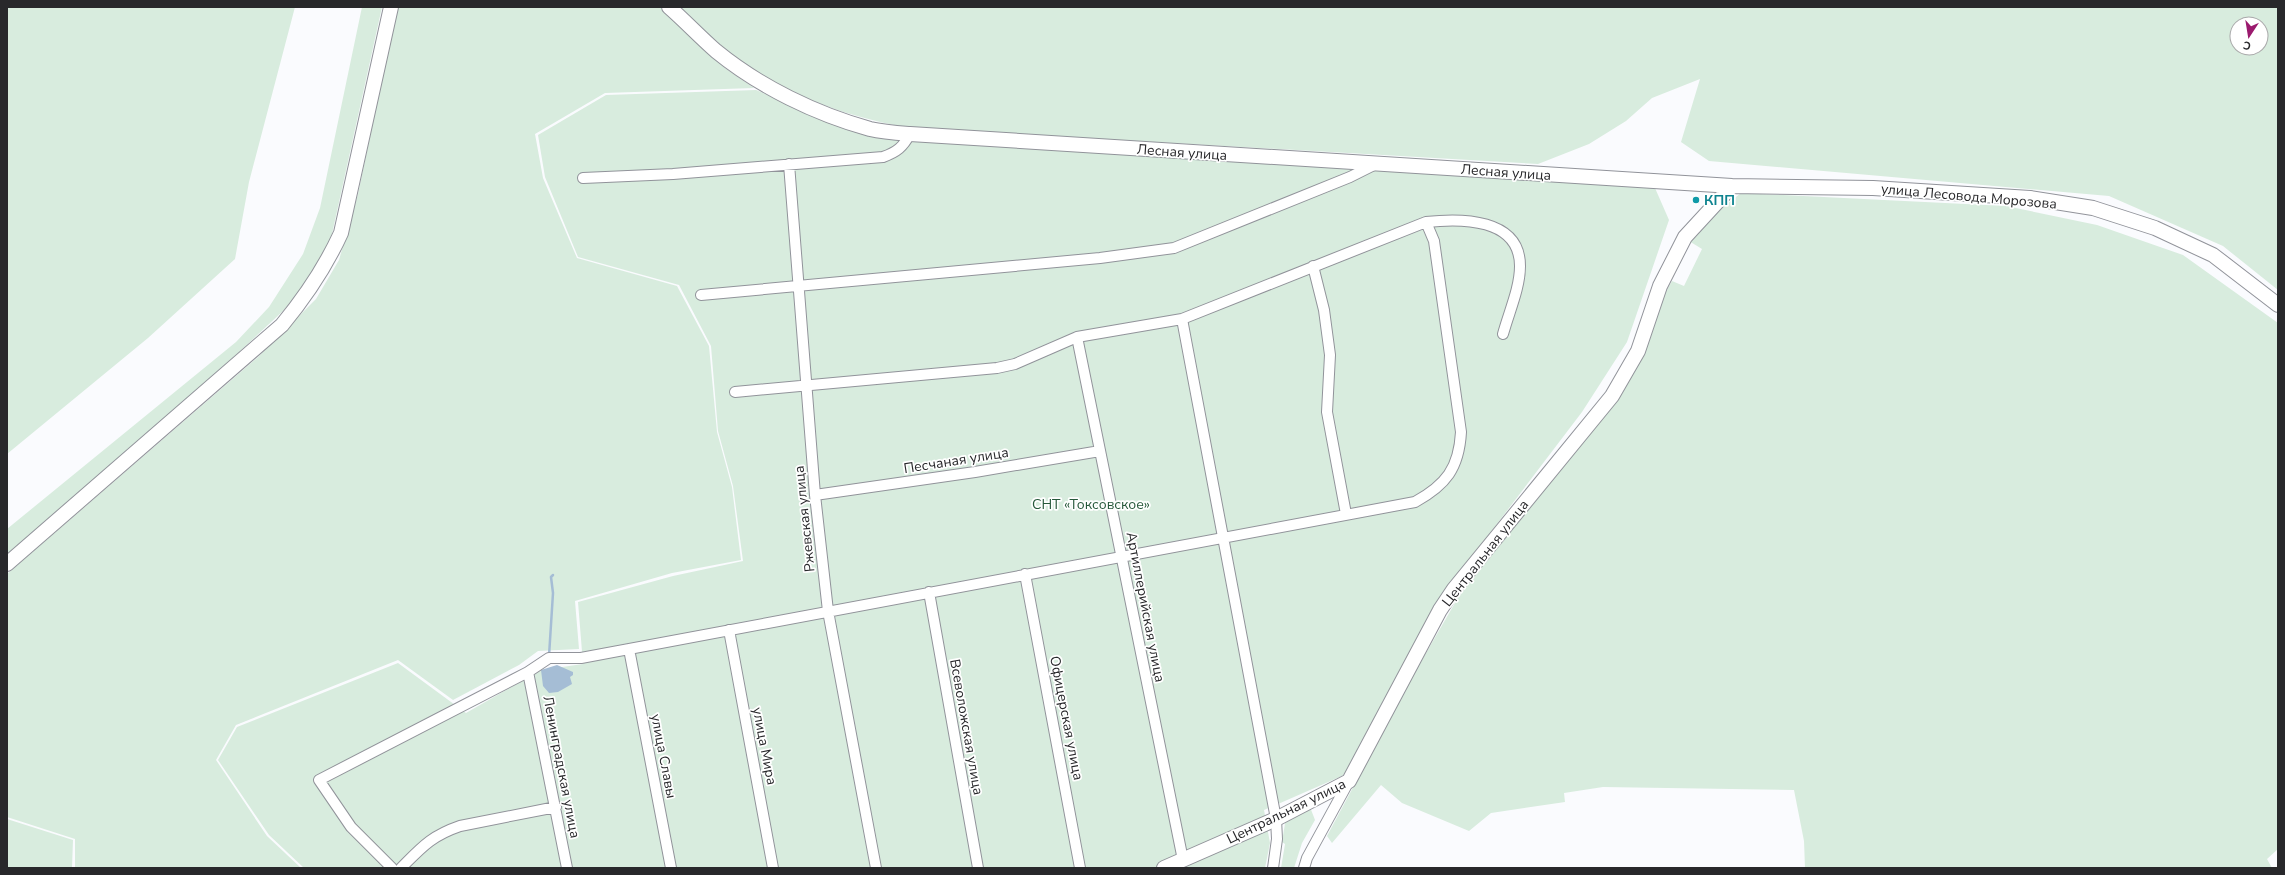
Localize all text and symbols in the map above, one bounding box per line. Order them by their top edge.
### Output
north arrow [2229,16,2269,56]
text: С [2241,37,2252,53]
street label: Лесная улица [1136,140,1228,165]
street label: Лесная улица [1460,160,1552,185]
street label: улица Лесовода Морозова [1880,179,2058,214]
place label: КПП [1704,191,1735,210]
marker: КПП [1691,195,1701,205]
street label: Песчаная улица [902,443,1010,478]
street label: Ржевская улица [789,465,820,573]
park label: СНТ «Токсовское» [1032,495,1150,514]
street label: Центральная улица [1438,496,1533,611]
street label: Артиллерийская улица [1122,530,1169,684]
street label: Офицерская улица [1045,654,1088,782]
street label: Всеволожская улица [945,658,988,797]
street label: Ленинградская улица [538,694,585,840]
street label: улица Мира [748,706,781,787]
street label: улица Славы [646,712,681,800]
street label: Центральная улица [1223,774,1349,849]

